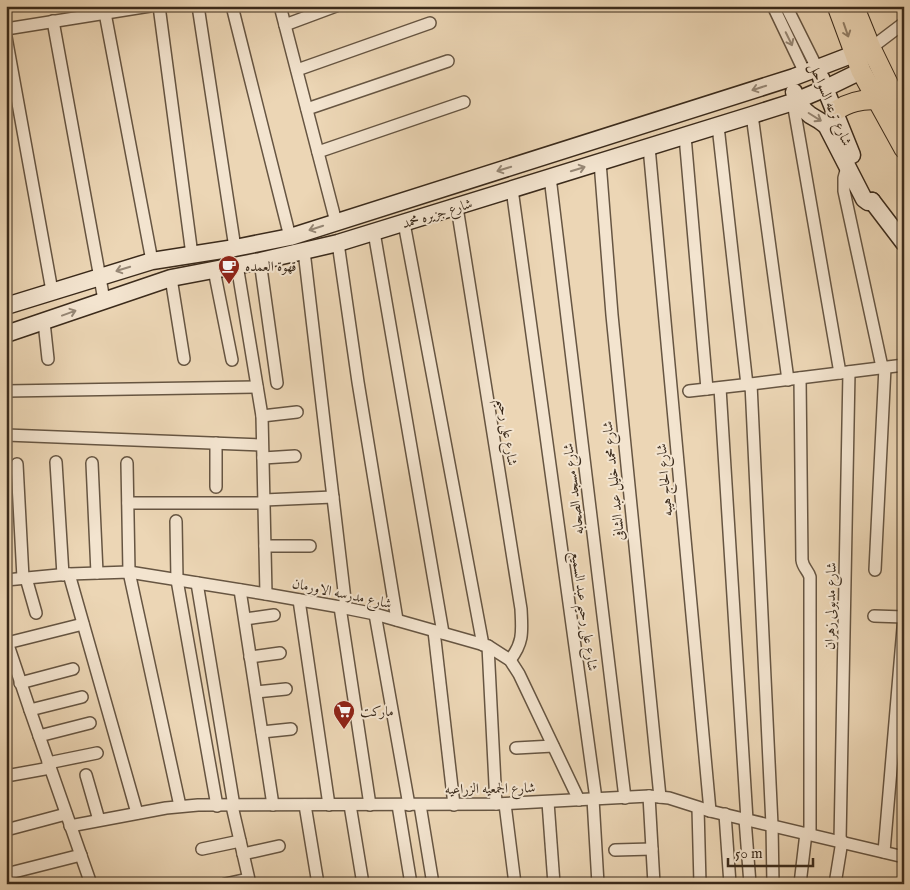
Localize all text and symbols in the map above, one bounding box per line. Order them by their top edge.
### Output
one-way arrow [842,22,851,37]
one-way arrow [784,32,794,47]
street label: شارع ترعه السواحل [803,60,856,149]
one-way arrow [752,84,767,93]
one-way arrow [807,113,821,123]
one-way arrow [570,163,586,173]
one-way arrow [497,165,512,174]
street label: شارع جزيره محمد [400,195,475,235]
one-way arrow [308,224,324,234]
cafe icon: قهوة العمده [217,254,241,285]
place label: قهوة العمده [245,258,297,276]
one-way arrow [115,265,131,275]
one-way arrow [61,308,76,317]
street label: شارع على رحيم [489,397,521,468]
street label: شارع محمد خليل عبد الشافى [599,420,631,542]
street label: شارع مسجد الصحابه [559,442,591,536]
street label: شارع الحاج هيبه [653,442,680,517]
street label: شارع على رحيم عبد السميع [563,550,601,673]
street label: شارع مدبولى زهران [821,562,843,650]
street label: شارع مدرسه الاورمان [290,575,393,615]
supermarket icon: ماركت [332,699,356,730]
place label: ماركت [360,703,394,721]
street label: شارع الجمعيه الزراعيه [445,779,536,801]
scale bar [728,835,812,867]
text: 50 m [735,844,763,863]

